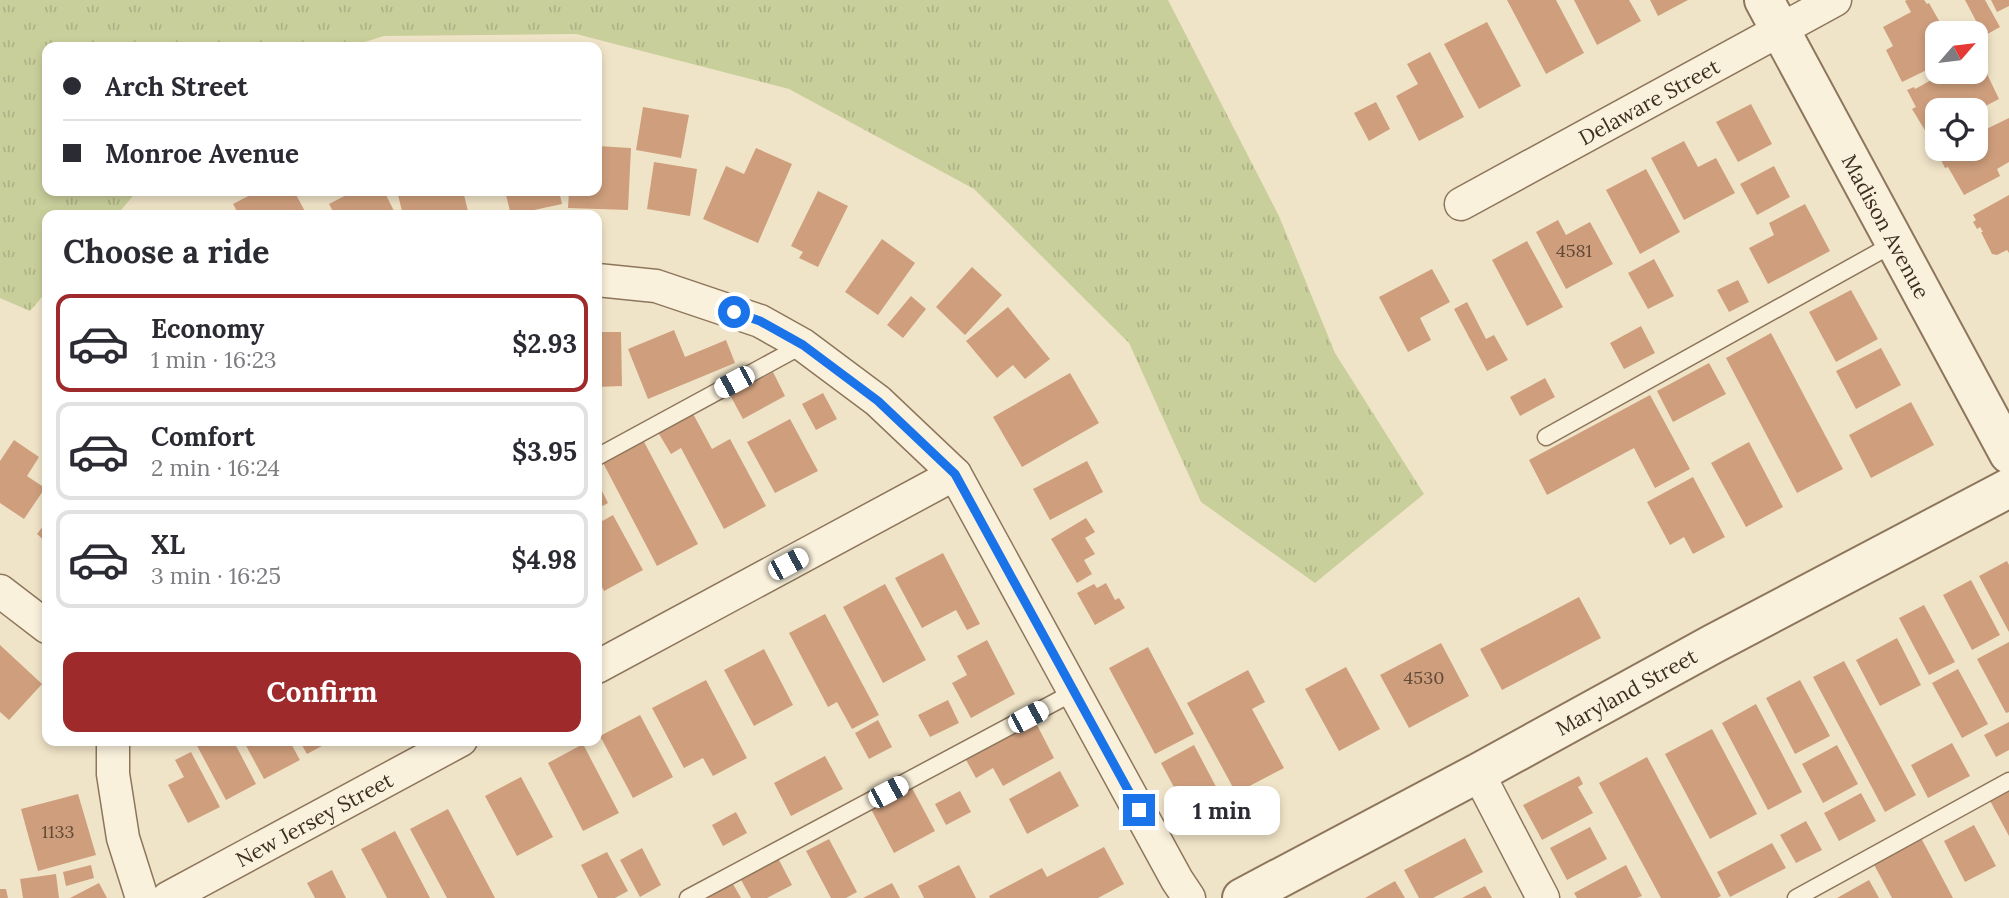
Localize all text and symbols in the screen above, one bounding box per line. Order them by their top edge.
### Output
north arrow [1925,21,1988,84]
map controls [1925,21,1988,161]
street label: Delaware Street [1574,52,1725,151]
text: Arch Street [105,70,248,103]
button: locate [1925,98,1988,161]
text: Monroe Avenue [105,137,299,170]
street label: Madison Avenue [1836,149,1936,303]
text: Choose a ride [63,231,270,272]
house number: 4581 [1556,239,1592,262]
route start [718,296,750,328]
icon: car [67,312,130,375]
text: Economy [151,312,264,345]
text: $2.93 [512,327,577,360]
text: 1 min · 16:23 [151,345,277,374]
car [711,363,758,401]
icon: car [67,420,130,483]
text: Comfort [151,420,255,453]
text: $3.95 [512,435,577,468]
text: 2 min · 16:24 [151,453,280,482]
icon: car [67,528,130,591]
text: XL [151,528,185,561]
text: $4.98 [512,543,577,576]
car [765,545,812,583]
text: 3 min · 16:25 [151,561,281,590]
street label: Maryland Street [1551,642,1702,741]
button: Confirm [63,652,581,732]
house number: 4530 [1404,666,1444,689]
car [1005,698,1052,736]
street label: New Jersey Street [231,765,398,873]
car [865,773,912,811]
callout: 1 min [1164,786,1279,834]
route end [1123,794,1155,826]
text: 1 min [1193,796,1251,825]
house number: 1133 [41,820,75,843]

